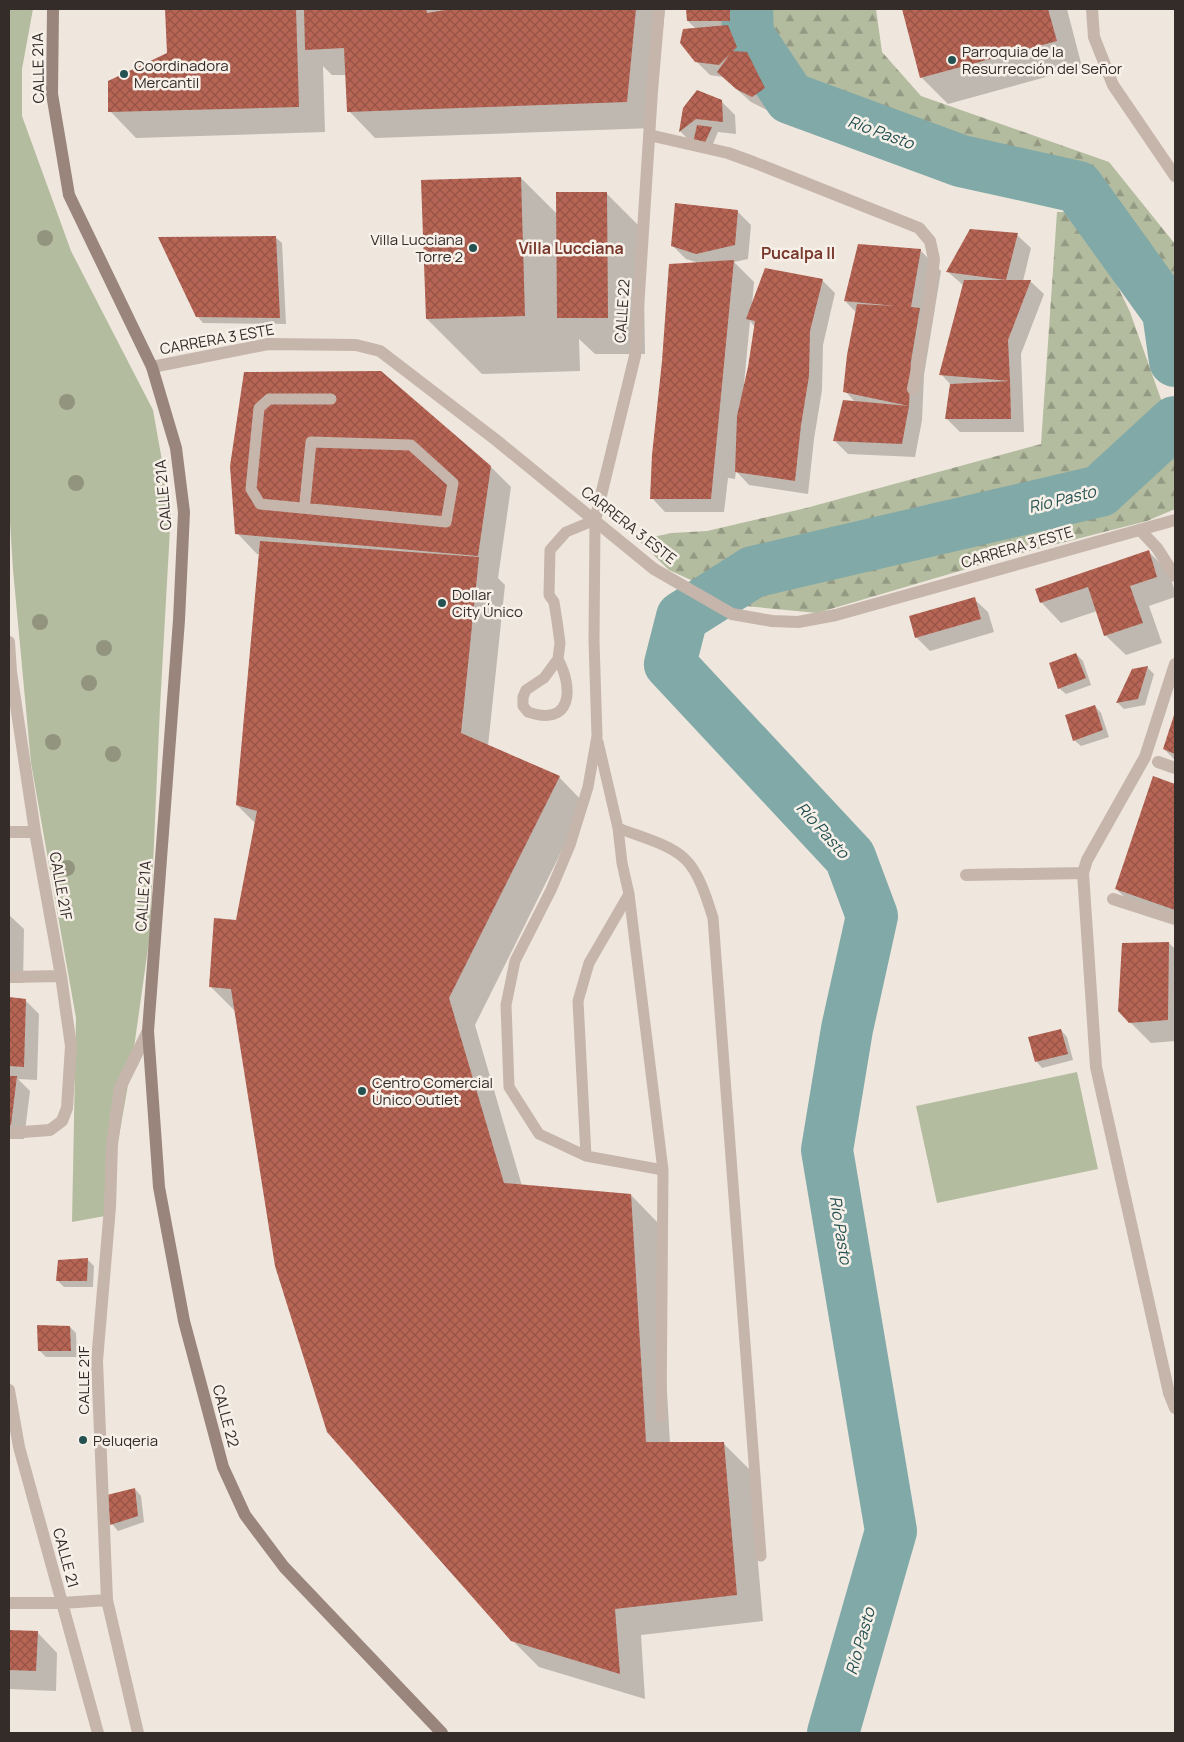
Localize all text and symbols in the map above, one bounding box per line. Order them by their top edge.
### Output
street label: CALLE 21A [27,32,49,104]
place label: Parroquia de la Resurrección del Señor [962,41,1123,79]
marker: Parroquia de la Resurrección del Señor [946,54,958,66]
place label: Coordinadora Mercantil [134,55,229,93]
marker: Coordinadora Mercantil [118,68,130,80]
water label: Río Pasto [845,110,918,155]
place label: Villa Lucciana Torre 2 [371,229,463,267]
district label: Villa Lucciana [518,237,624,259]
marker: Villa Lucciana Torre 2 [467,242,479,254]
district label: Pucalpa II [761,242,835,264]
street label: CALLE 22 [609,278,635,344]
street label: CARRERA 3 ESTE [158,319,276,359]
street label: CALLE 21A [149,458,177,531]
water label: Río Pasto [1026,480,1099,518]
street label: CARRERA 3 ESTE [577,481,681,569]
street label: CARRERA 3 ESTE [959,521,1075,573]
place label: Dollar City Único [452,584,523,622]
marker: Dollar City Único [436,597,448,609]
water label: Río Pasto [792,797,855,864]
street label: CALLE 21F [45,850,77,922]
street label: CALLE 21A [130,860,156,932]
place label: Centro Comercial Único Outlet [372,1072,493,1110]
marker: Centro Comercial Único Outlet [356,1085,368,1097]
water label: Río Pasto [825,1194,857,1267]
street label: CALLE 21F [73,1345,94,1414]
street label: CALLE 22 [208,1382,244,1450]
place label: Peluqeria [93,1430,158,1451]
marker: Peluqeria [77,1434,89,1446]
street label: CALLE 21 [48,1526,84,1590]
water label: Río Pasto [840,1604,880,1677]

